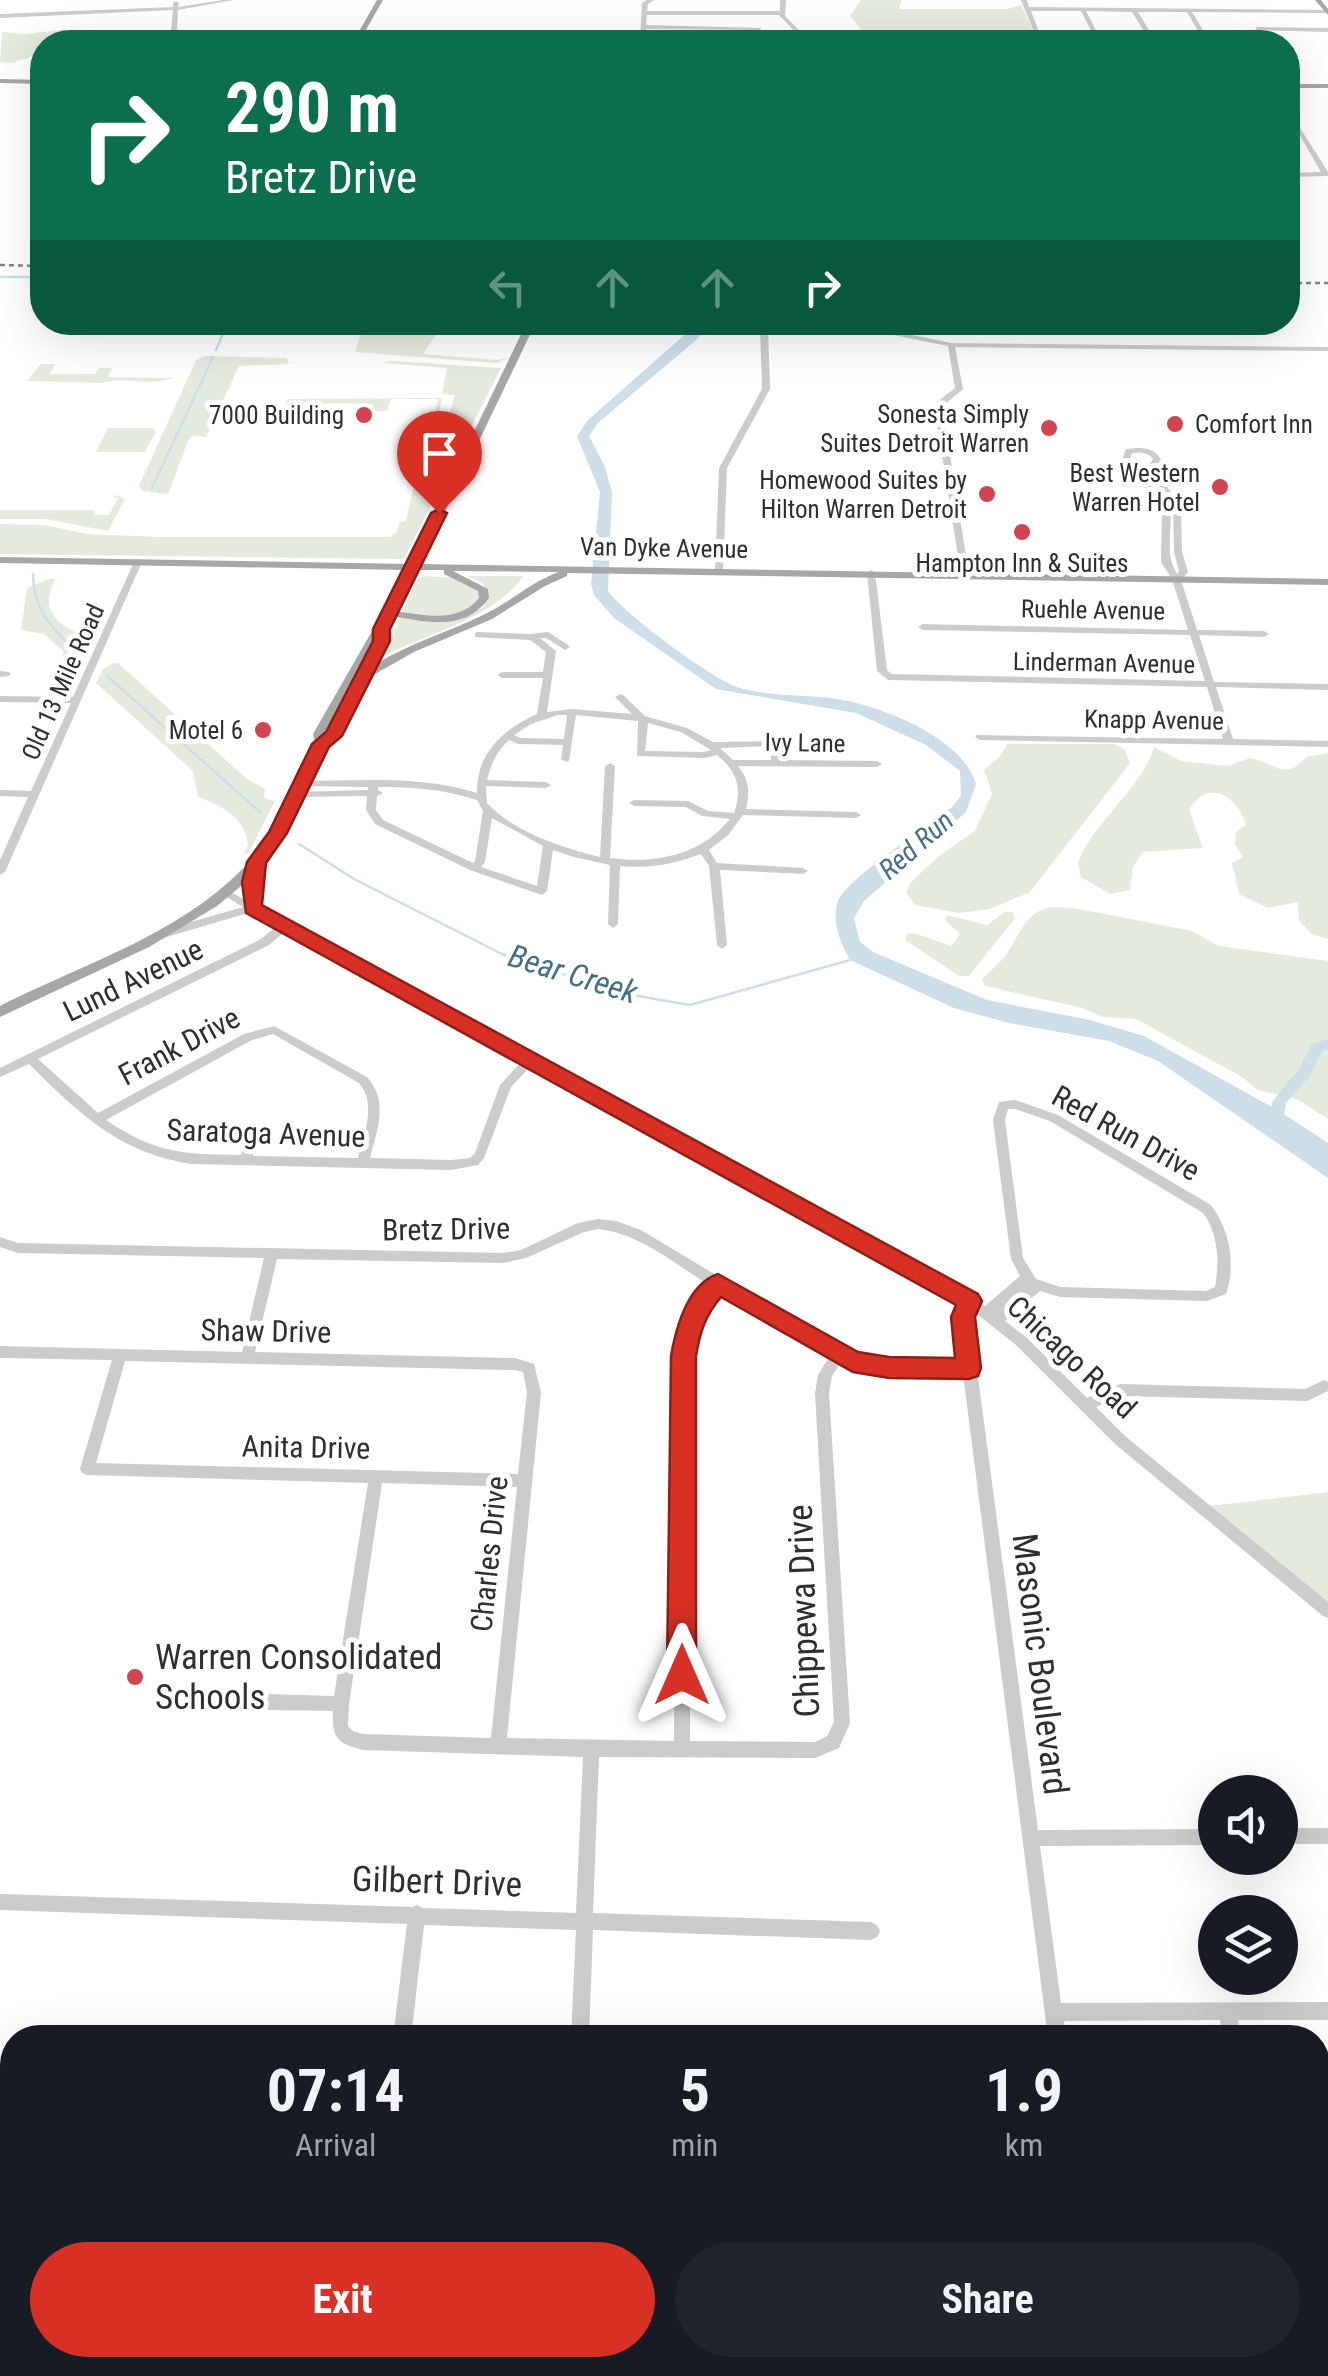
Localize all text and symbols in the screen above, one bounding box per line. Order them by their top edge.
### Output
text: 290 m [225,67,399,149]
icon: right [60,70,190,200]
text: Bretz Drive [225,151,417,204]
icon: left [480,260,535,315]
icon: ahead [585,260,640,315]
icon: ahead [690,260,745,315]
icon: right [795,260,850,315]
place label: Sonesta Simply Suites Detroit Warren [820,400,1029,458]
place label: 7000 Building [209,401,344,430]
marker: 7000 Building [353,404,375,426]
place label: Comfort Inn [1195,410,1313,439]
pin [397,411,482,514]
marker: Comfort Inn [1164,413,1186,435]
marker: Sonesta Simply Suites Detroit Warren [1038,417,1060,439]
icon: arrive [412,426,467,481]
place label: Best Western Warren Hotel [1069,459,1200,517]
place label: Homewood Suites by Hilton Warren Detroit [759,466,967,524]
marker: Best Western Warren Hotel [1209,476,1231,498]
marker: Homewood Suites by Hilton Warren Detroit [976,483,998,505]
marker: Hampton Inn & Suites [1011,521,1033,543]
street label: Van Dyke Avenue [580,532,748,564]
place label: Hampton Inn & Suites [915,549,1129,578]
street label: Ruehle Avenue [1021,594,1165,626]
street label: Old 13 Mile Road [16,600,110,764]
street label: Linderman Avenue [1013,647,1195,679]
street label: Knapp Avenue [1084,704,1224,736]
place label: Motel 6 [169,716,243,745]
marker: Motel 6 [252,719,274,741]
street label: Ivy Lane [764,728,846,758]
water label: Red Run [872,804,960,886]
street label: Lund Avenue [58,931,208,1029]
water label: Bear Creek [504,936,643,1012]
street label: Frank Drive [113,1000,245,1092]
street label: Red Run Drive [1046,1078,1206,1188]
street label: Saratoga Avenue [166,1112,366,1154]
street label: Bretz Drive [382,1210,510,1248]
street label: Chicago Road [1000,1288,1144,1426]
street label: Shaw Drive [200,1312,332,1350]
street label: Anita Drive [241,1428,371,1466]
street label: Charles Drive [463,1474,515,1634]
street label: Chippewa Drive [780,1504,828,1718]
street label: Masonic Boulevard [1004,1531,1076,1797]
position arrow [630,1623,734,1727]
place label: Warren Consolidated Schools [155,1637,442,1718]
marker: Warren Consolidated Schools [124,1666,146,1688]
map controls [1198,1775,1298,1995]
button: sound [1198,1775,1298,1875]
street label: Gilbert Drive [351,1859,523,1905]
button: layers [1198,1895,1298,1995]
text: 07:14 [267,2055,405,2126]
text: 5 [680,2055,710,2126]
text: 1.9 [985,2055,1063,2126]
text: Arrival [295,2126,376,2164]
text: min [671,2126,718,2164]
text: km [1005,2126,1043,2164]
button: Exit [30,2242,655,2357]
button: Share [675,2242,1300,2357]

